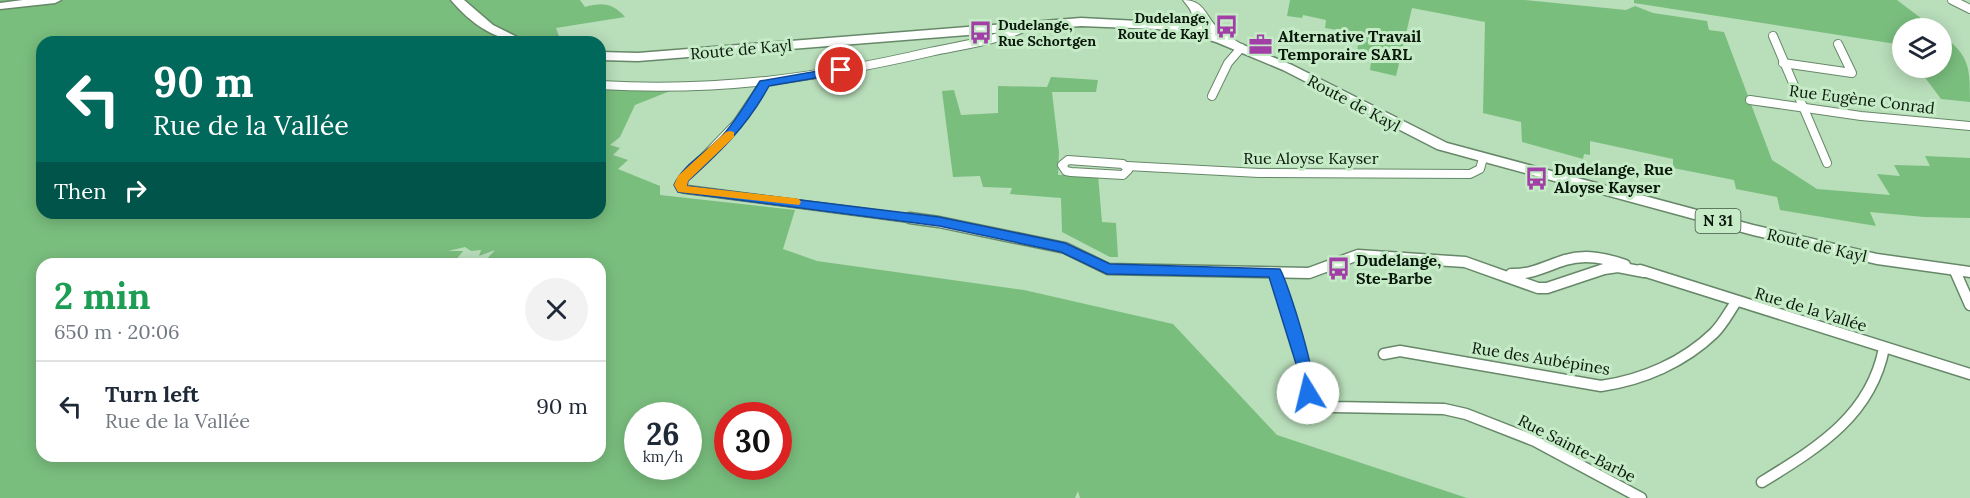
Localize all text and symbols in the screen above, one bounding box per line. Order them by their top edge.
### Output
place label: Dudelange, Route de Kayl [1117,9,1210,43]
bus stop icon: Dudelange, Route de Kayl [1214,13,1240,39]
place label: Dudelange, Rue Schortgen [998,16,1096,50]
map controls [1892,18,1952,78]
button: layers [1892,18,1952,78]
bus stop icon: Dudelange, Rue Schortgen [967,20,993,46]
place label: Alternative Travail Temporaire SARL [1278,26,1421,64]
office icon: Alternative Travail Temporaire SARL [1247,32,1273,58]
street label: Route de Kayl [689,35,793,63]
pin [815,44,866,95]
icon: arrive [824,53,857,86]
text: 90 m [153,55,254,109]
icon: left [54,60,132,138]
street label: Route de Kayl [1304,70,1404,136]
street label: Rue Eugène Conrad [1788,80,1936,118]
text: Rue de la Vallée [153,108,349,142]
street label: Rue Aloyse Kayser [1243,148,1379,168]
place label: Dudelange, Rue Aloyse Kayser [1554,159,1673,197]
bus stop icon: Dudelange, Rue Aloyse Kayser [1523,165,1549,191]
icon: right [119,174,152,207]
text: Then [54,177,107,205]
road number: N 31 [1696,209,1740,233]
street label: Route de Kayl [1765,224,1869,266]
place label: Dudelange, Ste-Barbe [1356,250,1441,288]
bus stop icon: Dudelange, Ste-Barbe [1325,256,1351,282]
text: 2 min [54,273,151,319]
button: close [525,278,588,341]
street label: Rue de la Vallée [1753,282,1870,336]
text: 650 m · 20:06 [54,319,180,344]
street label: Rue des Aubépines [1470,337,1612,379]
position arrow [1276,361,1340,425]
text: Turn left [105,380,199,408]
icon: left [54,390,87,423]
text: 90 m [536,392,588,420]
speed limit sign: 30 [714,402,792,480]
text: Rue de la Vallée [105,408,250,433]
street label: Rue Sainte-Barbe [1515,410,1639,486]
text: 26 [646,415,680,453]
text: km/h [643,447,683,466]

